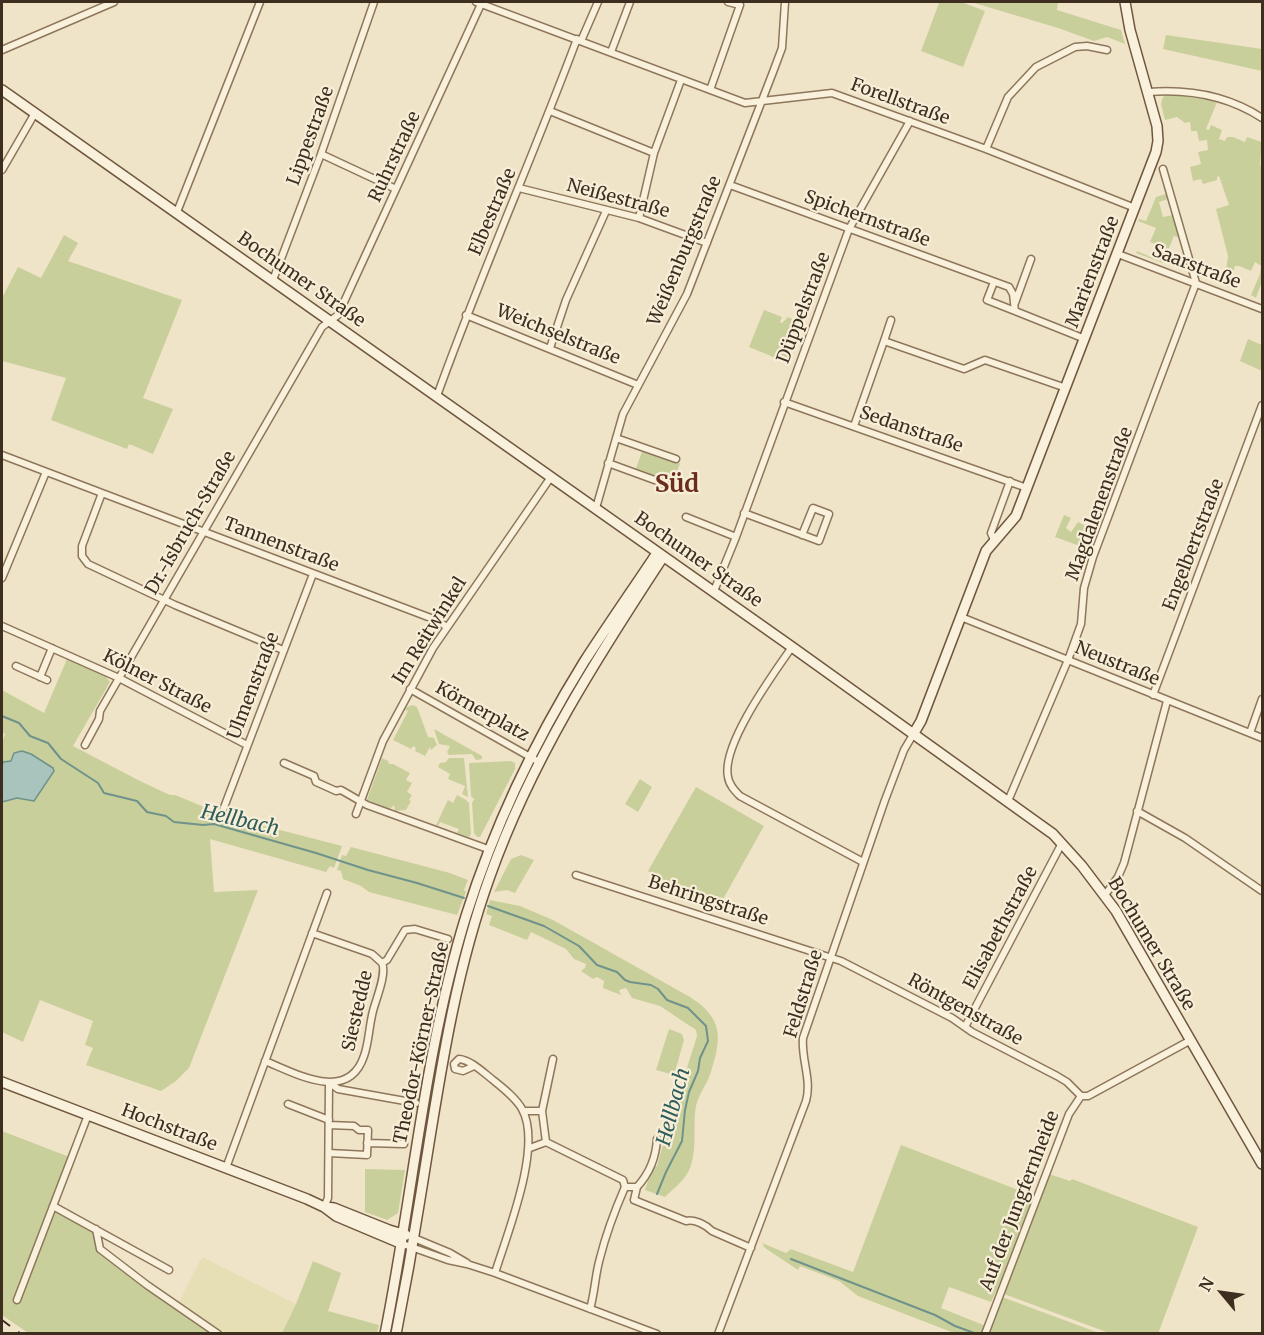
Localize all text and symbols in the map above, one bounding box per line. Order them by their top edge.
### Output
street label: Forellstraße [848,74,952,130]
street label: Lippestraße [283,84,339,188]
street label: Ruhrstraße [365,108,425,206]
street label: Elbestraße [465,165,521,259]
street label: Weißenburgstraße [644,173,726,329]
street label: Neißestraße [564,175,672,223]
street label: Spichernstraße [801,186,933,252]
street label: Marienstraße [1062,213,1124,331]
street label: Bochumer Straße [233,228,369,332]
street label: Saarstraße [1149,240,1243,294]
street label: Düppelstraße [773,249,835,367]
street label: Weichselstraße [493,300,623,370]
street label: Sedanstraße [856,402,966,458]
street label: Magdalenenstraße [1062,424,1138,584]
street label: Dr.-Isbruch-Straße [141,447,241,599]
district label: Süd [655,471,699,499]
street label: Engelbertstraße [1159,476,1229,614]
street label: Bochumer Straße [630,508,766,612]
street label: Tannenstraße [220,513,342,577]
street label: Im Reitwinkel [388,573,472,689]
street label: Ulmenstraße [224,629,284,743]
street label: Neustraße [1072,637,1162,691]
street label: Kölner Straße [99,645,215,719]
street label: Körnerplatz [432,677,532,747]
water label: Hellbach [198,800,282,842]
street label: Elisabethstraße [960,863,1042,993]
street label: Behringstraße [645,871,771,931]
street label: Bochumer Straße [1103,874,1199,1014]
street label: Theodor-Körner-Straße [390,940,454,1146]
street label: Feldstraße [780,947,828,1041]
street label: Siestedde [338,968,378,1054]
street label: Röntgenstraße [904,969,1026,1051]
water label: Hellbach [652,1065,696,1149]
street label: Hochstraße [118,1100,220,1156]
street label: Auf der Jungfernheide [976,1108,1064,1294]
north arrow [1192,1263,1252,1323]
text: N [1194,1274,1218,1295]

